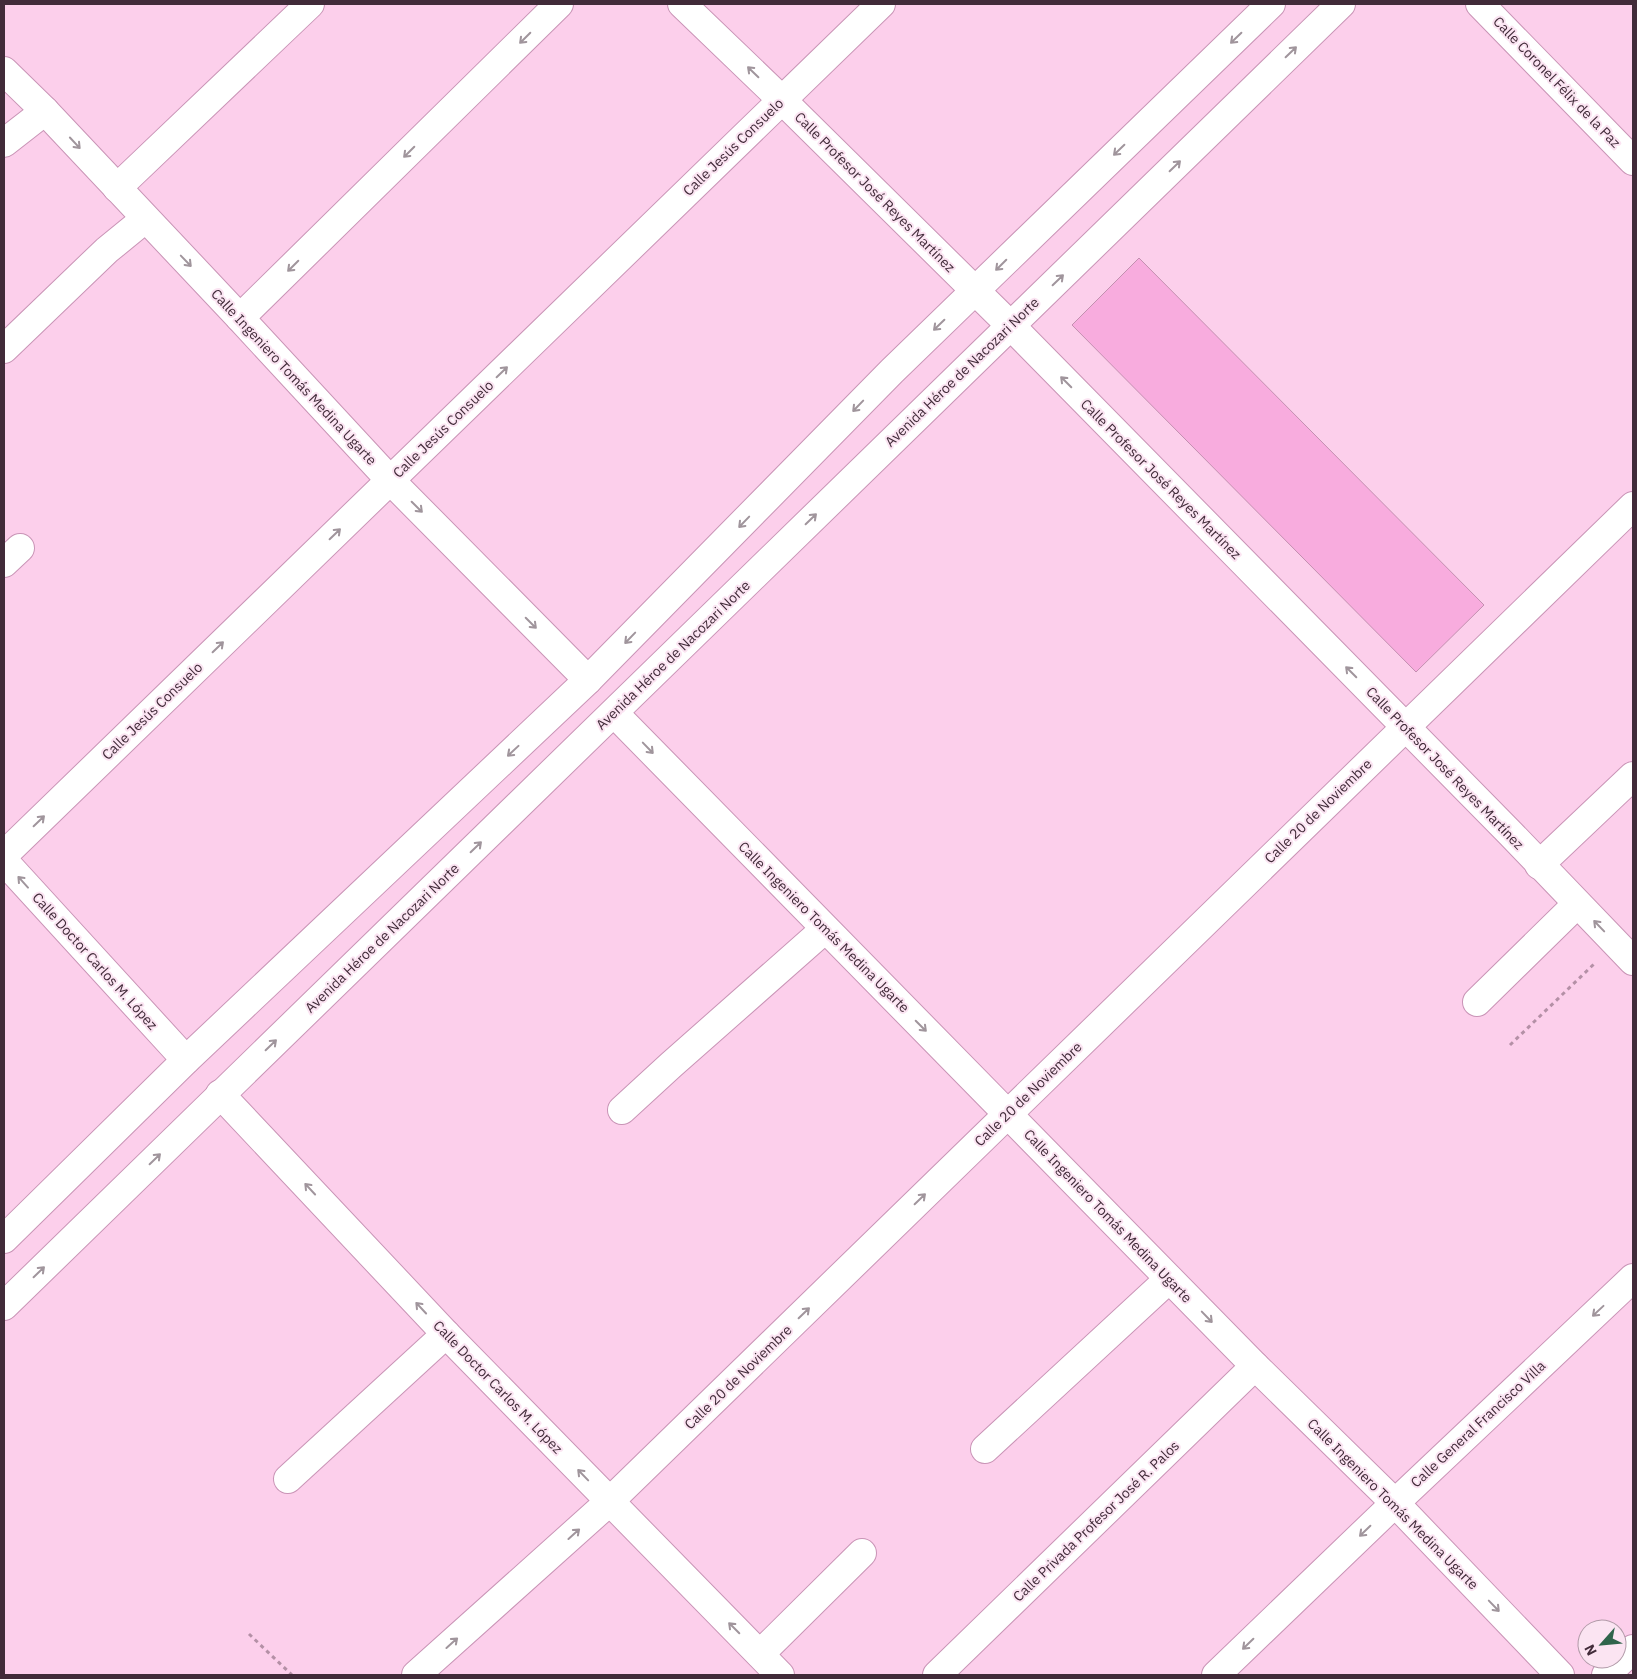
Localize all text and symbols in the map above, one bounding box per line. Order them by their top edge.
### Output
street label: Calle Coronel Félix de la Paz [1489,13,1625,152]
one-way arrow [1230,31,1242,43]
one-way arrow [518,32,531,44]
one-way arrow [1285,46,1297,59]
one-way arrow [747,66,760,78]
street label: Calle Jesús Consuelo [679,94,787,200]
street label: Calle Profesor José Reyes Martínez [791,108,959,276]
one-way arrow [69,136,81,149]
one-way arrow [1112,144,1125,156]
one-way arrow [403,146,415,158]
one-way arrow [1168,160,1181,172]
one-way arrow [180,255,192,268]
one-way arrow [994,259,1007,271]
one-way arrow [287,260,299,272]
one-way arrow [1052,274,1064,286]
street label: Calle Ingeniero Tomás Medina Ugarte [207,285,381,469]
street label: Avenida Héroe de Nacozari Norte [881,293,1043,451]
one-way arrow [933,319,946,331]
one-way arrow [495,366,508,378]
one-way arrow [1060,375,1072,388]
street label: Calle Jesús Consuelo [389,376,497,482]
street label: Calle Profesor José Reyes Martínez [1077,395,1245,563]
one-way arrow [852,400,864,412]
one-way arrow [411,501,423,513]
one-way arrow [805,514,817,526]
one-way arrow [738,515,750,528]
one-way arrow [329,528,341,540]
street label: Avenida Héroe de Nacozari Norte [592,576,754,734]
one-way arrow [525,616,537,628]
one-way arrow [624,631,636,644]
one-way arrow [212,641,224,653]
street label: Calle Jesús Consuelo [98,658,206,764]
one-way arrow [1345,666,1358,678]
street label: Calle Profesor José Reyes Martínez [1362,683,1528,854]
one-way arrow [642,742,654,754]
one-way arrow [507,745,520,757]
street label: Calle 20 de Noviembre [1260,755,1376,867]
one-way arrow [32,815,45,827]
street label: Calle Ingeniero Tomás Medina Ugarte [735,838,914,1017]
one-way arrow [470,841,482,853]
street label: Avenida Héroe de Nacozari Norte [301,859,463,1017]
one-way arrow [17,876,29,889]
street label: Calle Doctor Carlos M. López [29,889,162,1034]
one-way arrow [1593,920,1605,933]
one-way arrow [915,1020,927,1032]
street label: Calle 20 de Noviembre [970,1038,1086,1150]
one-way arrow [265,1039,277,1051]
street label: Calle Ingeniero Tomás Medina Ugarte [1020,1125,1196,1307]
one-way arrow [149,1152,161,1165]
one-way arrow [304,1183,316,1196]
one-way arrow [914,1193,927,1205]
one-way arrow [32,1266,45,1278]
one-way arrow [415,1301,427,1314]
one-way arrow [1592,1305,1604,1317]
one-way arrow [798,1306,810,1319]
one-way arrow [1201,1311,1213,1323]
street label: Calle Doctor Carlos M. López [429,1316,567,1458]
street label: Calle 20 de Noviembre [680,1321,796,1433]
street label: Calle General Francisco Villa [1407,1356,1550,1491]
street label: Calle Ingeniero Tomás Medina Ugarte [1304,1415,1483,1594]
street label: Calle Privada Profesor José R. Palos [1009,1436,1183,1605]
one-way arrow [577,1469,589,1481]
one-way arrow [1359,1525,1372,1537]
one-way arrow [567,1529,580,1540]
one-way arrow [1488,1600,1500,1612]
north arrow [1577,1619,1627,1669]
one-way arrow [728,1622,740,1634]
one-way arrow [446,1637,459,1649]
one-way arrow [1242,1638,1254,1650]
text: N [1580,1641,1601,1659]

